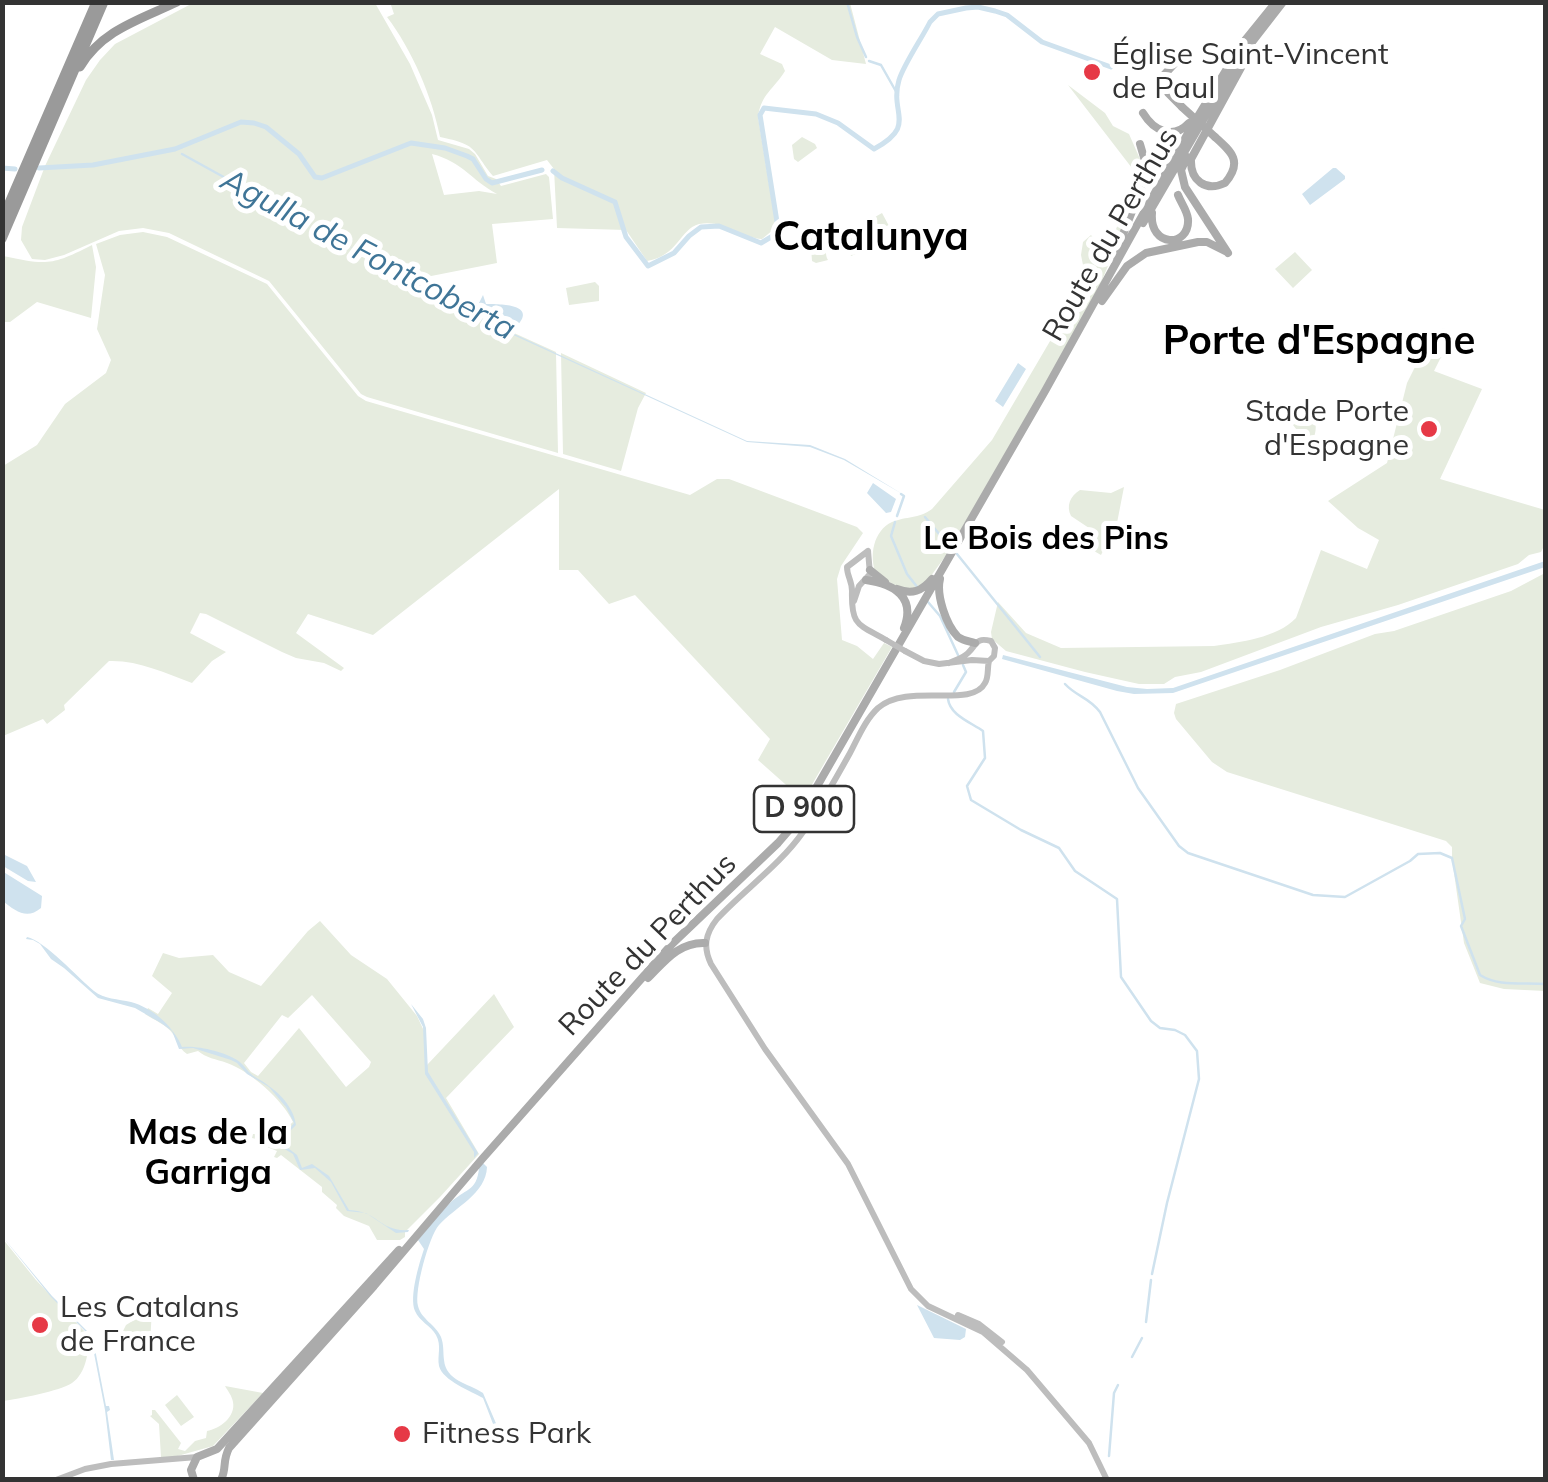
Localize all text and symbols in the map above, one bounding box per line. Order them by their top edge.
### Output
place label: Église Saint-Vincent de Paul [1112,37,1389,108]
marker: Église Saint-Vincent de Paul [1081,61,1103,83]
street label: Route du Perthus [1036,122,1186,348]
water label: Agulla de Fontcoberta [214,161,522,349]
district label: Catalunya [773,214,969,262]
district label: Porte d'Espagne [1163,318,1475,366]
place label: Stade Porte d'Espagne [1245,394,1409,464]
marker: Stade Porte d'Espagne [1418,418,1440,440]
district label: Le Bois des Pins [923,520,1169,558]
road number: D 900 [754,786,854,832]
street label: Route du Perthus [552,846,744,1044]
district label: Mas de la Garriga [128,1112,288,1194]
place label: Les Catalans de France [60,1290,239,1360]
marker: Les Catalans de France [29,1314,51,1336]
place label: Fitness Park [422,1416,591,1452]
marker: Fitness Park [391,1423,413,1445]

